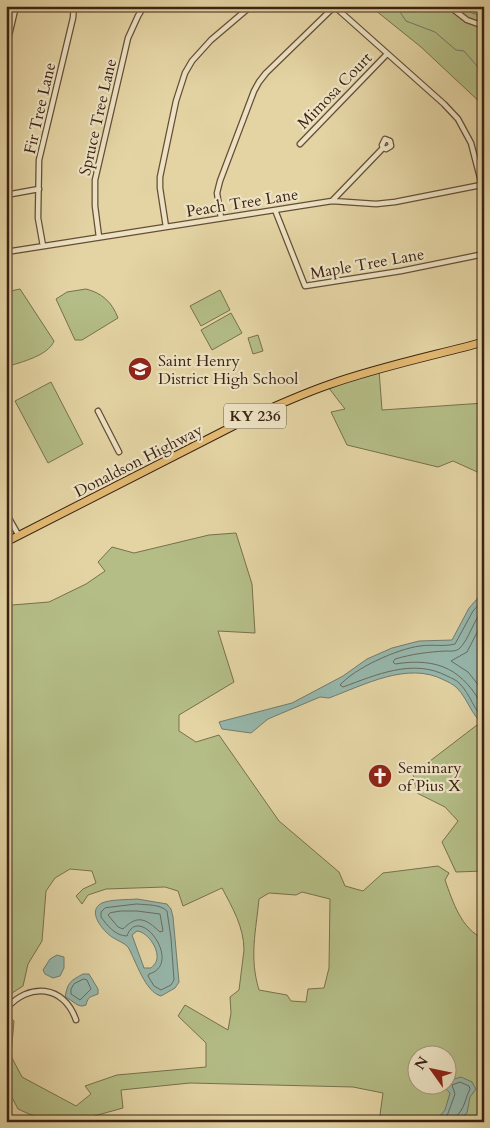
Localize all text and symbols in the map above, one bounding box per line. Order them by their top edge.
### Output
street label: Mimosa Court [292,47,377,134]
street label: Spruce Tree Lane [74,57,122,178]
street label: Fir Tree Lane [19,60,61,156]
street label: Peach Tree Lane [184,183,300,223]
street label: Maple Tree Lane [308,243,426,285]
place label: Saint Henry District High School [158,350,298,390]
school or university icon: Saint Henry District High School [127,356,153,382]
road number: KY 236 [224,404,286,428]
street label: Donaldson Highway [70,419,207,503]
place label: Seminary of Pius X [398,757,462,797]
church icon: Seminary of Pius X [367,763,393,789]
north arrow [408,1046,458,1096]
text: N [410,1053,433,1073]

